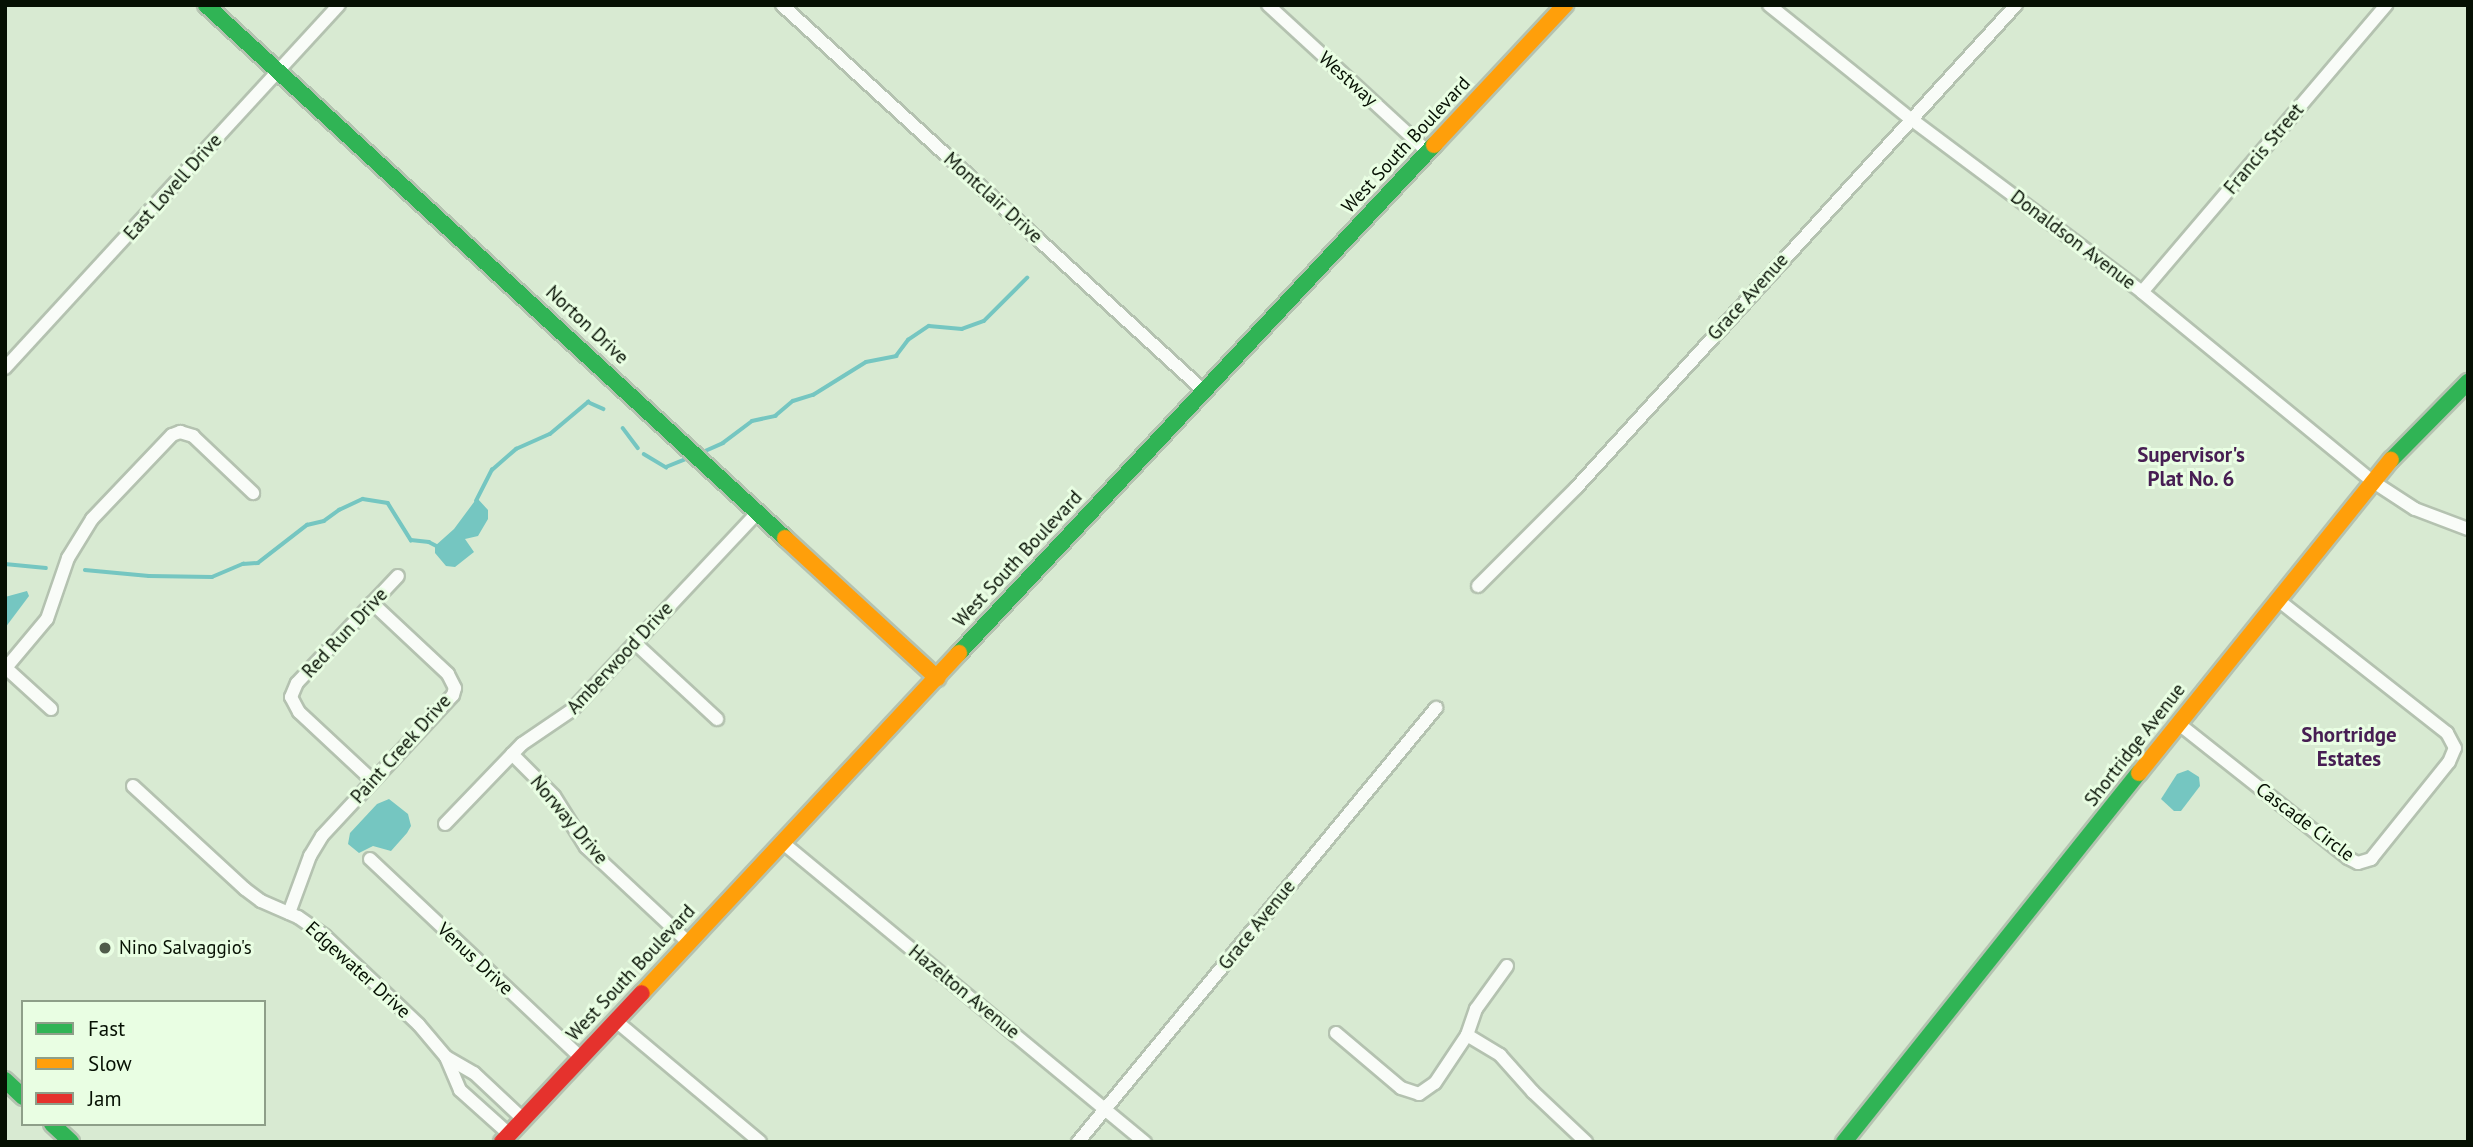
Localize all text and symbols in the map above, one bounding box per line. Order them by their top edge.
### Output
street label: Westway [1314,47,1382,111]
street label: West South Boulevard [1337,72,1475,218]
street label: Francis Street [2219,99,2309,199]
street label: East Lovell Drive [119,129,227,245]
street label: Montclair Drive [939,148,1047,248]
street label: Donaldson Avenue [2006,185,2140,295]
street label: Grace Avenue [1703,249,1793,345]
street label: Norton Drive [541,281,633,369]
district label: Supervisor's Plat No. 6 [2137,442,2245,492]
street label: West South Boulevard [949,486,1087,632]
street label: Red Run Drive [298,583,392,683]
street label: Amberwood Drive [562,597,678,719]
street label: Shortridge Avenue [2080,679,2190,811]
street label: Paint Creek Drive [346,690,456,808]
district label: Shortridge Estates [2301,722,2397,772]
street label: Norway Drive [525,771,613,869]
street label: Cascade Circle [2251,778,2359,866]
street label: Grace Avenue [1214,875,1300,975]
street label: West South Boulevard [562,900,700,1046]
street label: Edgewater Drive [301,917,415,1023]
street label: Venus Drive [432,918,518,1000]
place label: Nino Salvaggio's [119,937,252,959]
marker: Nino Salvaggio's [97,940,113,956]
street label: Hazelton Avenue [904,940,1024,1044]
legend [21,1000,266,1126]
text: Fast [88,1015,125,1042]
text: Slow [88,1050,132,1077]
text: Jam [88,1085,122,1112]

